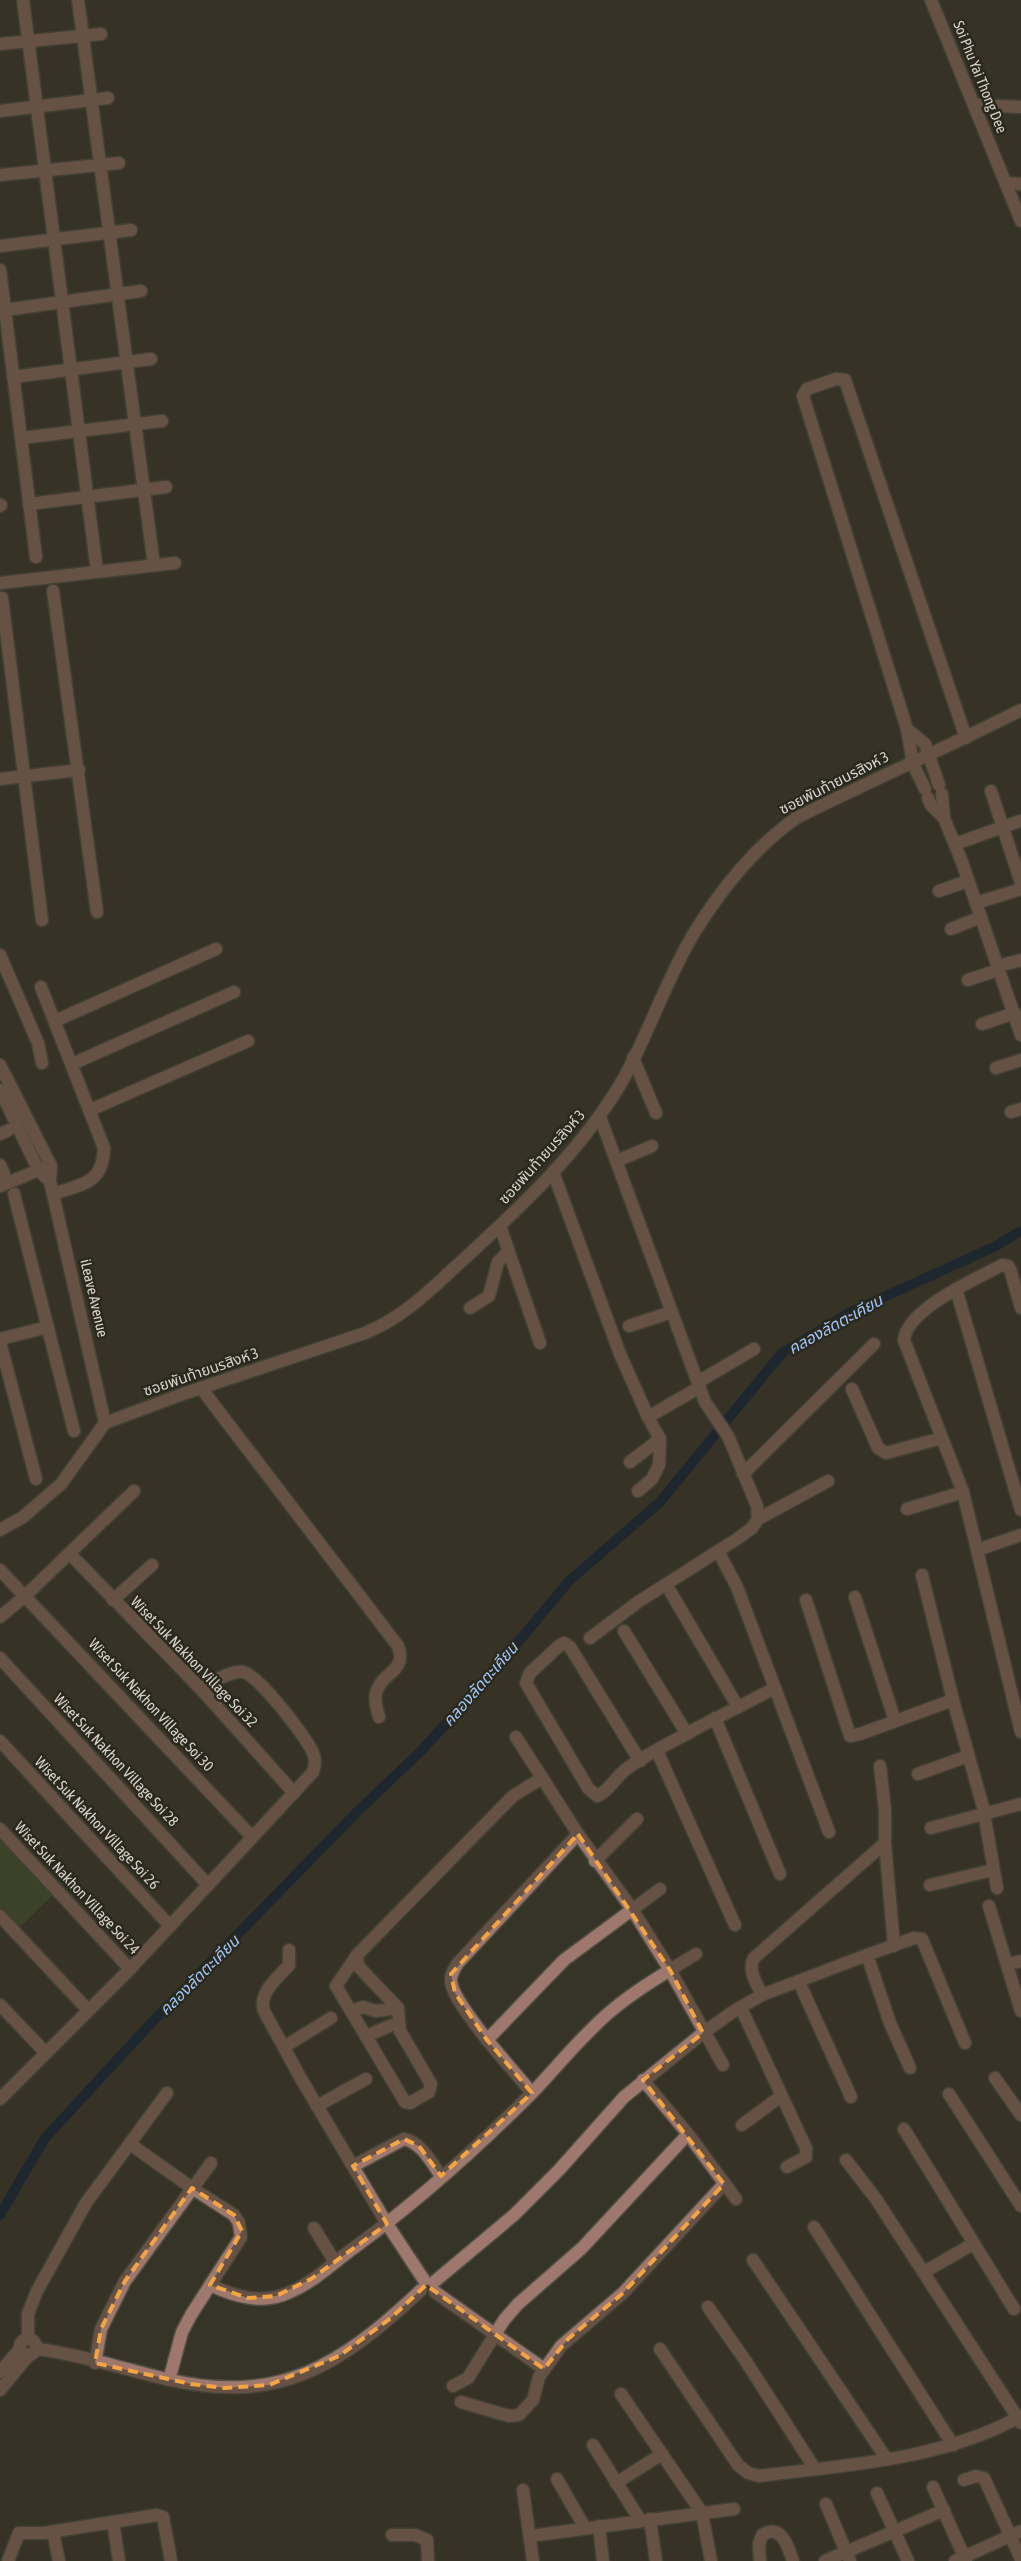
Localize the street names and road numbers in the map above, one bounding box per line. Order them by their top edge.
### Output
street label: Soi Phu Yai Thong Dee [950,18,1011,136]
street label: ซอยพันท้ายนรสิงห์ 3 [776,748,891,818]
street label: ซอยพันท้ายนรสิงห์ 3 [495,1106,588,1207]
street label: iLeave Avenue [77,1257,112,1339]
street label: ซอยพันท้ายนรสิงห์ 3 [141,1344,261,1399]
street label: Wiset Suk Nakhon Village Soi 32 [128,1593,261,1730]
street label: Wiset Suk Nakhon Village Soi 30 [86,1635,217,1774]
street label: Wiset Suk Nakhon Village Soi 28 [51,1690,182,1829]
street label: Wiset Suk Nakhon Village Soi 26 [32,1753,163,1892]
street label: Wiset Suk Nakhon Village Soi 24 [12,1818,143,1957]

